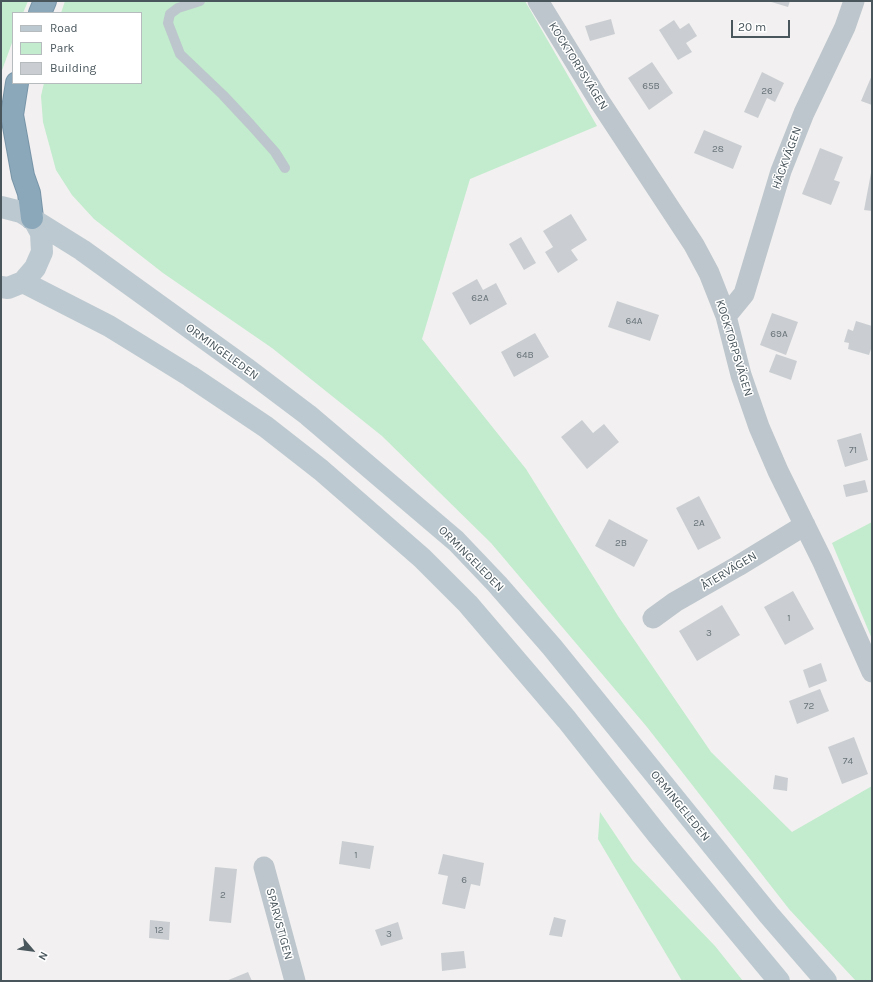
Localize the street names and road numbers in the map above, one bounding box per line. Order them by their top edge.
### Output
street label: KOCKTORPSVÄGEN [545,20,611,112]
street label: HÄCKVÄGEN [769,125,805,191]
street label: KOCKTORPSVÄGEN [712,298,756,398]
street label: ORMINGELEDEN [183,321,261,383]
street label: ORMINGELEDEN [435,523,507,595]
street label: ÅTERVÄGEN [699,549,759,593]
street label: ORMINGELEDEN [647,768,713,844]
street label: SPARVSTIGEN [263,887,295,961]

